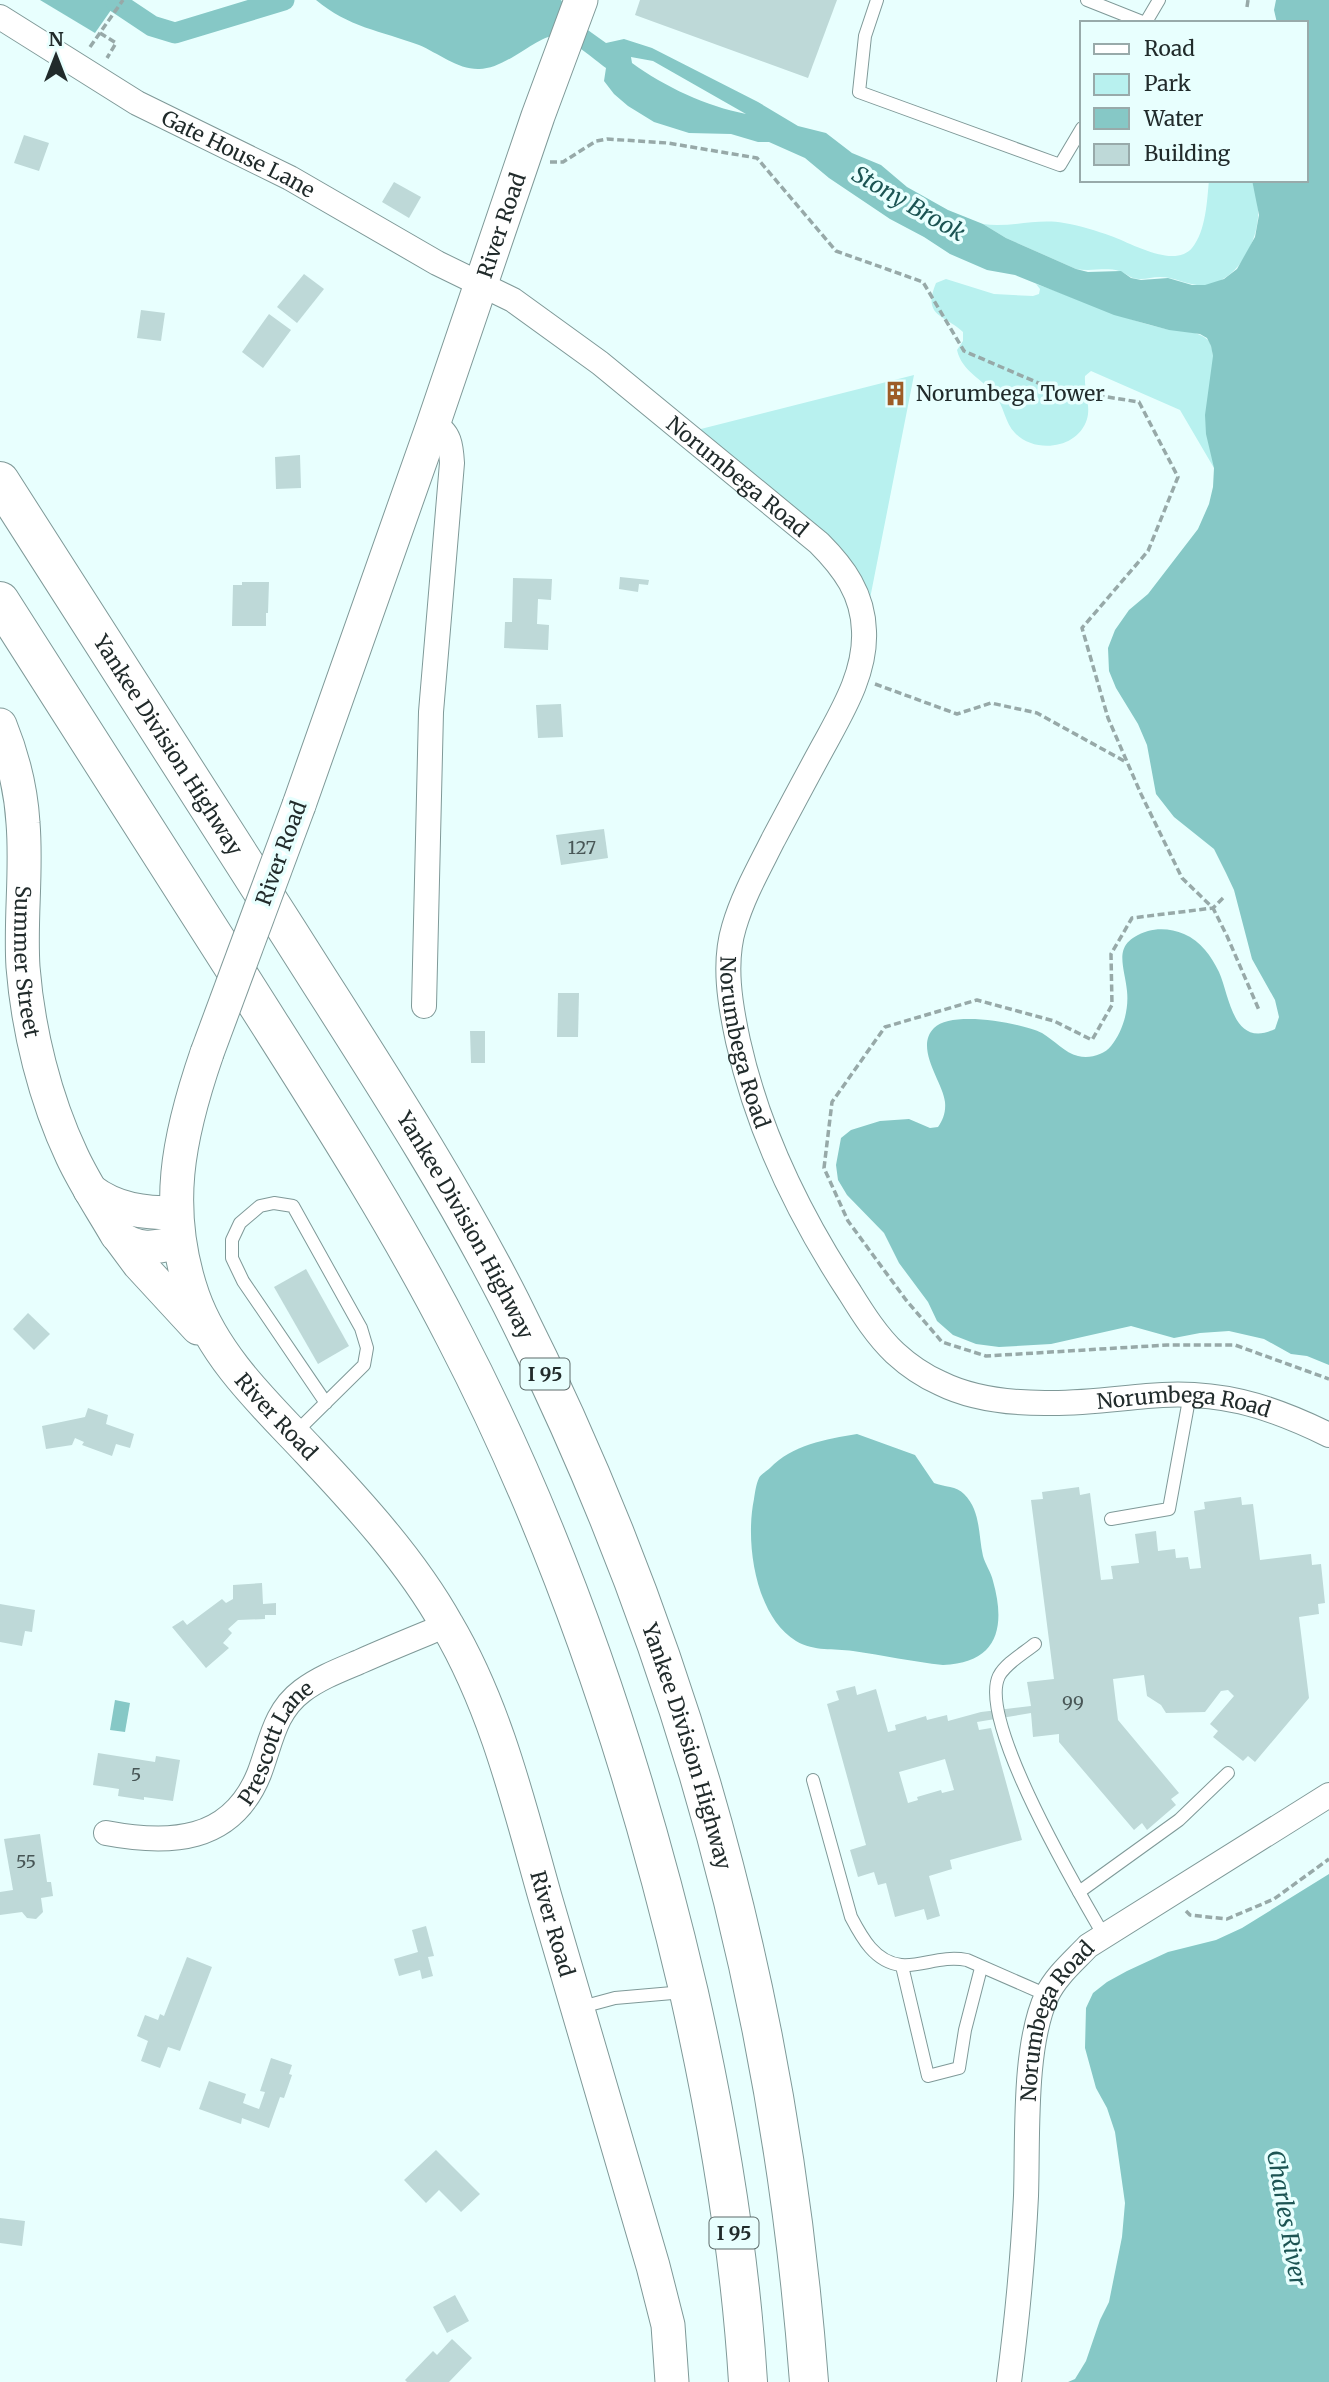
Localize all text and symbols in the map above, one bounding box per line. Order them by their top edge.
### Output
north arrow [21,21,91,91]
legend [1080,21,1308,182]
text: N [48,27,64,51]
text: Road [1144,35,1195,62]
text: Park [1144,70,1191,97]
street label: Gate House Lane [157,104,320,203]
text: Water [1143,105,1203,132]
text: Building [1144,140,1231,167]
water label: Stony Brook [847,159,971,247]
street label: River Road [471,169,531,281]
building icon: Norumbega Tower [882,379,910,407]
place label: Norumbega Tower [916,380,1105,407]
street label: Norumbega Road [661,410,814,542]
street label: Yankee Division Highway [88,629,250,861]
street label: River Road [250,797,312,909]
house number: 127 [568,836,596,859]
street label: Summer Street [9,885,46,1040]
street label: Norumbega Road [715,956,777,1132]
street label: Yankee Division Highway [391,1105,540,1344]
road number: I 95 [520,1358,570,1390]
street label: River Road [229,1367,324,1466]
street label: Norumbega Road [1095,1381,1275,1423]
street label: Yankee Division Highway [636,1618,738,1873]
street label: Prescott Lane [232,1674,318,1810]
house number: 99 [1062,1691,1084,1714]
house number: 5 [131,1763,141,1786]
house number: 55 [16,1850,36,1873]
street label: River Road [525,1867,581,1980]
street label: Norumbega Road [1014,1935,1100,2102]
water label: Charles River [1261,2148,1313,2289]
road number: I 95 [710,2218,758,2248]

